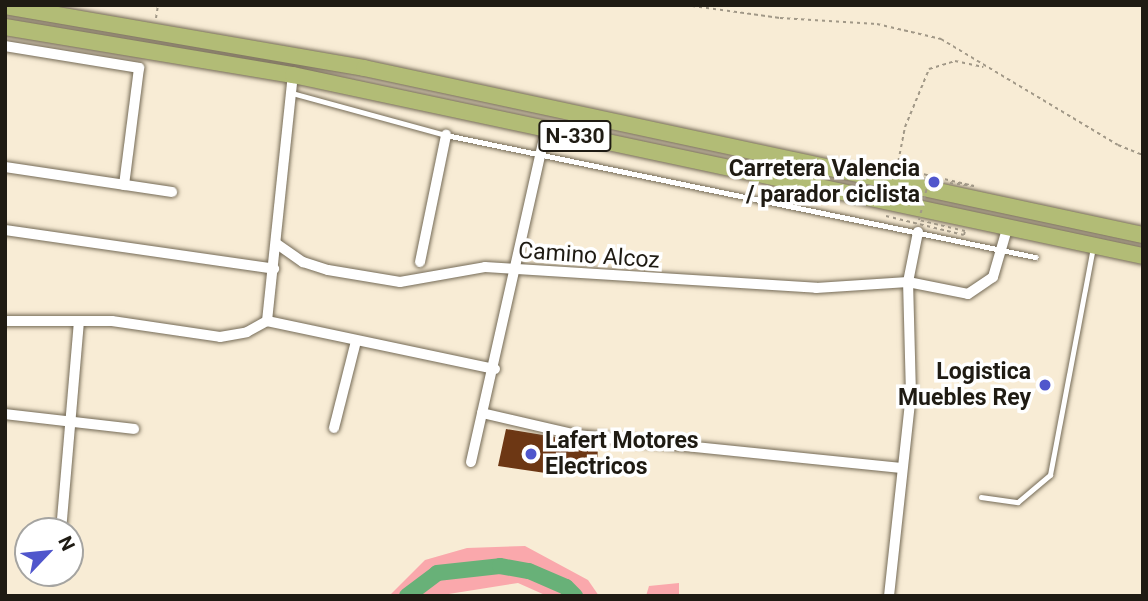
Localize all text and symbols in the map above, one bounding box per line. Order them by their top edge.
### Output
road number: N-330 [538,118,612,154]
place label: Carretera Valencia / parador ciclista [729,155,920,209]
marker: Carretera Valencia / parador ciclista [926,174,942,190]
street label: Camino Alcoz [517,237,661,275]
place label: Logistica Muebles Rey [898,358,1031,412]
marker: Logistica Muebles Rey [1037,377,1053,393]
place label: Lafert Motores Electricos [545,427,699,481]
marker: Lafert Motores Electricos [523,446,539,462]
north arrow [14,517,84,587]
text: N [53,532,80,555]

